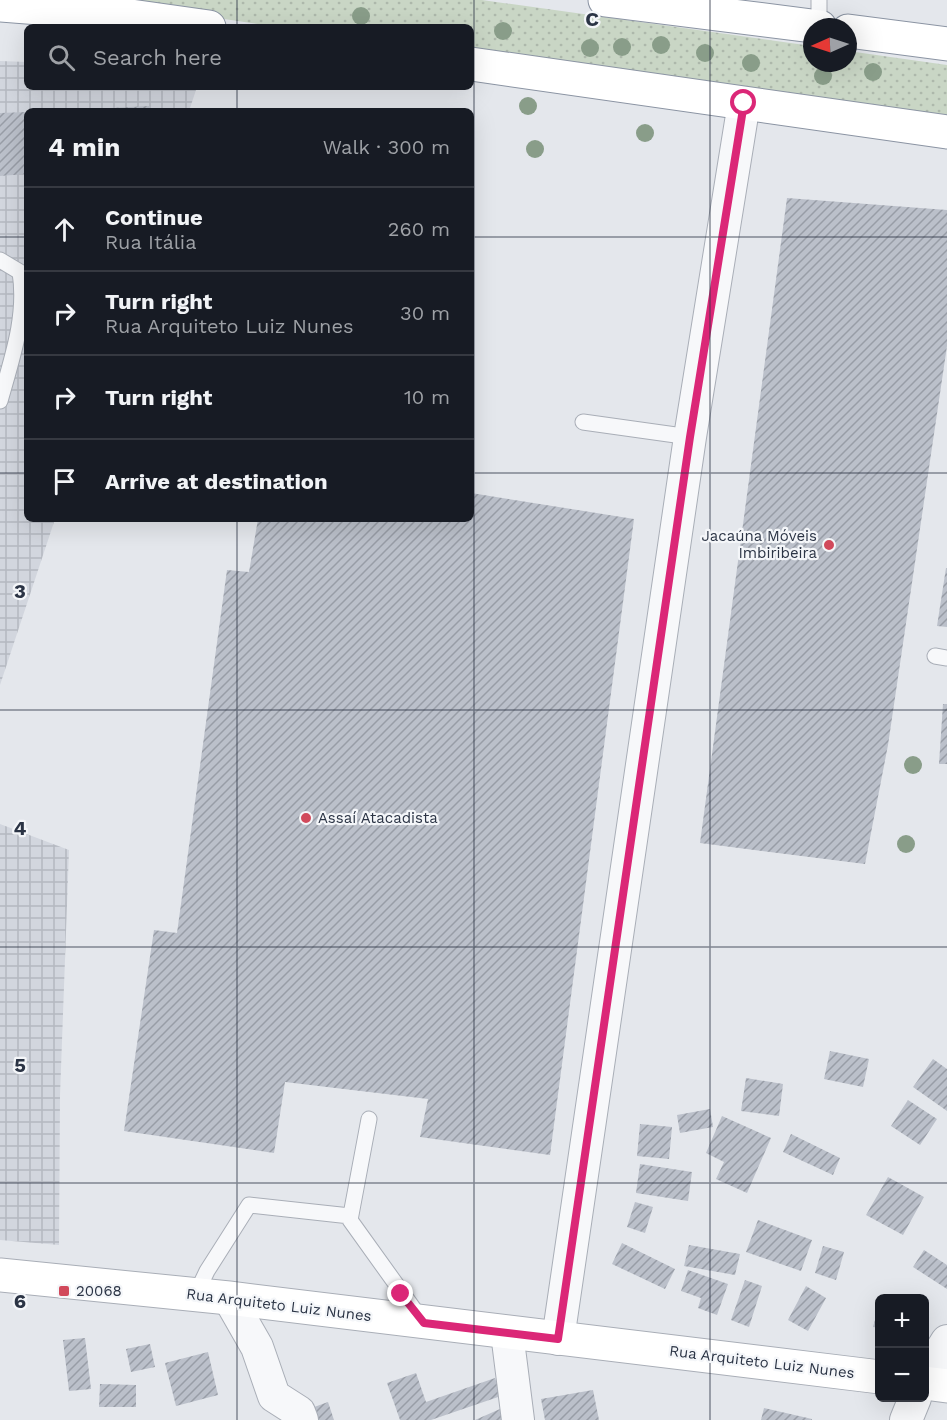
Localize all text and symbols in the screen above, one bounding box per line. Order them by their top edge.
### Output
text: C [585,7,599,31]
north arrow [803,18,857,72]
search box [24,24,474,90]
icon: search [45,41,78,74]
text: Search here [93,45,222,70]
route start [730,89,756,115]
text: 4 min [48,132,120,162]
text: Walk · 300 m [323,135,450,159]
text: Continue [105,205,203,230]
icon: ahead [48,213,81,246]
text: 260 m [388,217,450,241]
text: Rua Itália [105,230,196,254]
text: Turn right [105,289,212,314]
icon: right [48,297,81,330]
text: 30 m [400,301,450,325]
text: Rua Arquiteto Luiz Nunes [105,314,354,338]
icon: right [48,381,81,414]
text: Turn right [105,385,212,410]
text: 10 m [404,385,450,409]
icon: arrive [48,465,81,498]
text: Arrive at destination [105,469,328,494]
place label: Jacaúna Móveis Imbiribeira [702,527,818,562]
marker: Jacaúna Móveis Imbiribeira [822,538,836,552]
text: 3 [14,579,26,603]
place label: Assaí Atacadista [318,809,438,827]
marker: Assaí Atacadista [299,811,313,825]
text: 4 [14,816,27,840]
text: 5 [14,1053,26,1077]
route end [387,1280,413,1306]
place label: 20068 [76,1282,122,1300]
marker: 20068 [57,1284,71,1298]
street label: Rua Arquiteto Luiz Nunes [185,1285,373,1325]
text: 6 [14,1289,26,1313]
map controls [875,1294,929,1402]
button: + [875,1294,929,1348]
street label: Rua Arquiteto Luiz Nunes [668,1342,856,1382]
button: − [875,1348,929,1402]

